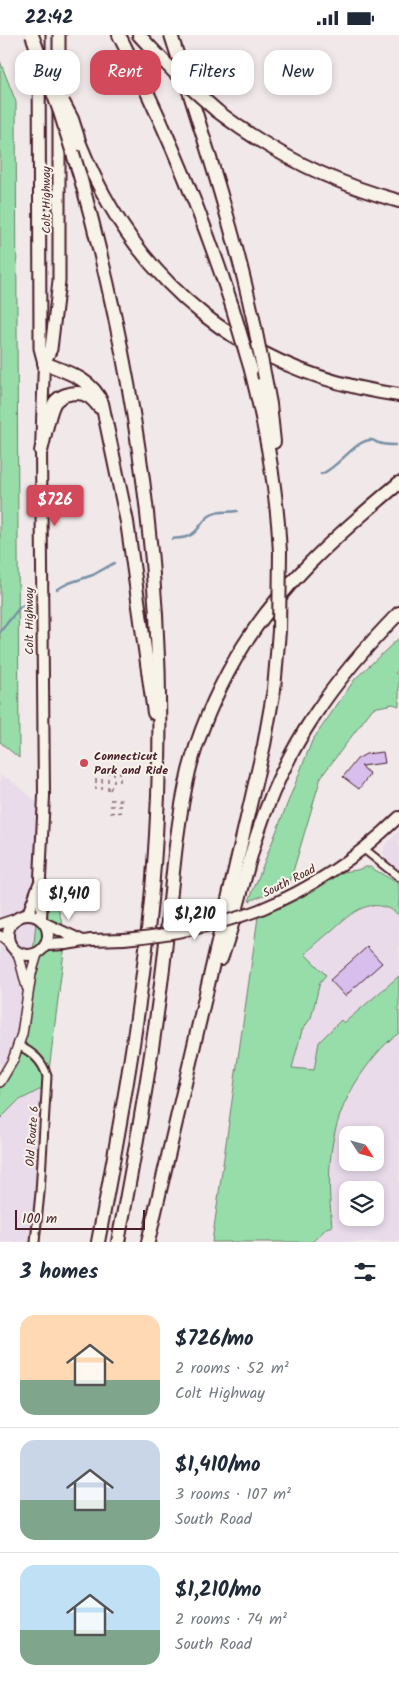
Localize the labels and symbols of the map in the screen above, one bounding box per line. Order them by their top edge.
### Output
street label: Colt Highway [37,166,56,234]
pin: $726 [25,485,85,527]
street label: Colt Highway [20,587,39,655]
place label: Connecticut Park and Ride [94,747,168,780]
marker: Connecticut Park and Ride [78,757,90,769]
street label: South Road [259,859,320,903]
pin: $1,410 [28,879,110,921]
pin: $1,210 [154,899,236,941]
street label: Old Route 6 [21,1105,44,1167]
north arrow [339,1126,384,1171]
scale bar [15,1207,145,1230]

